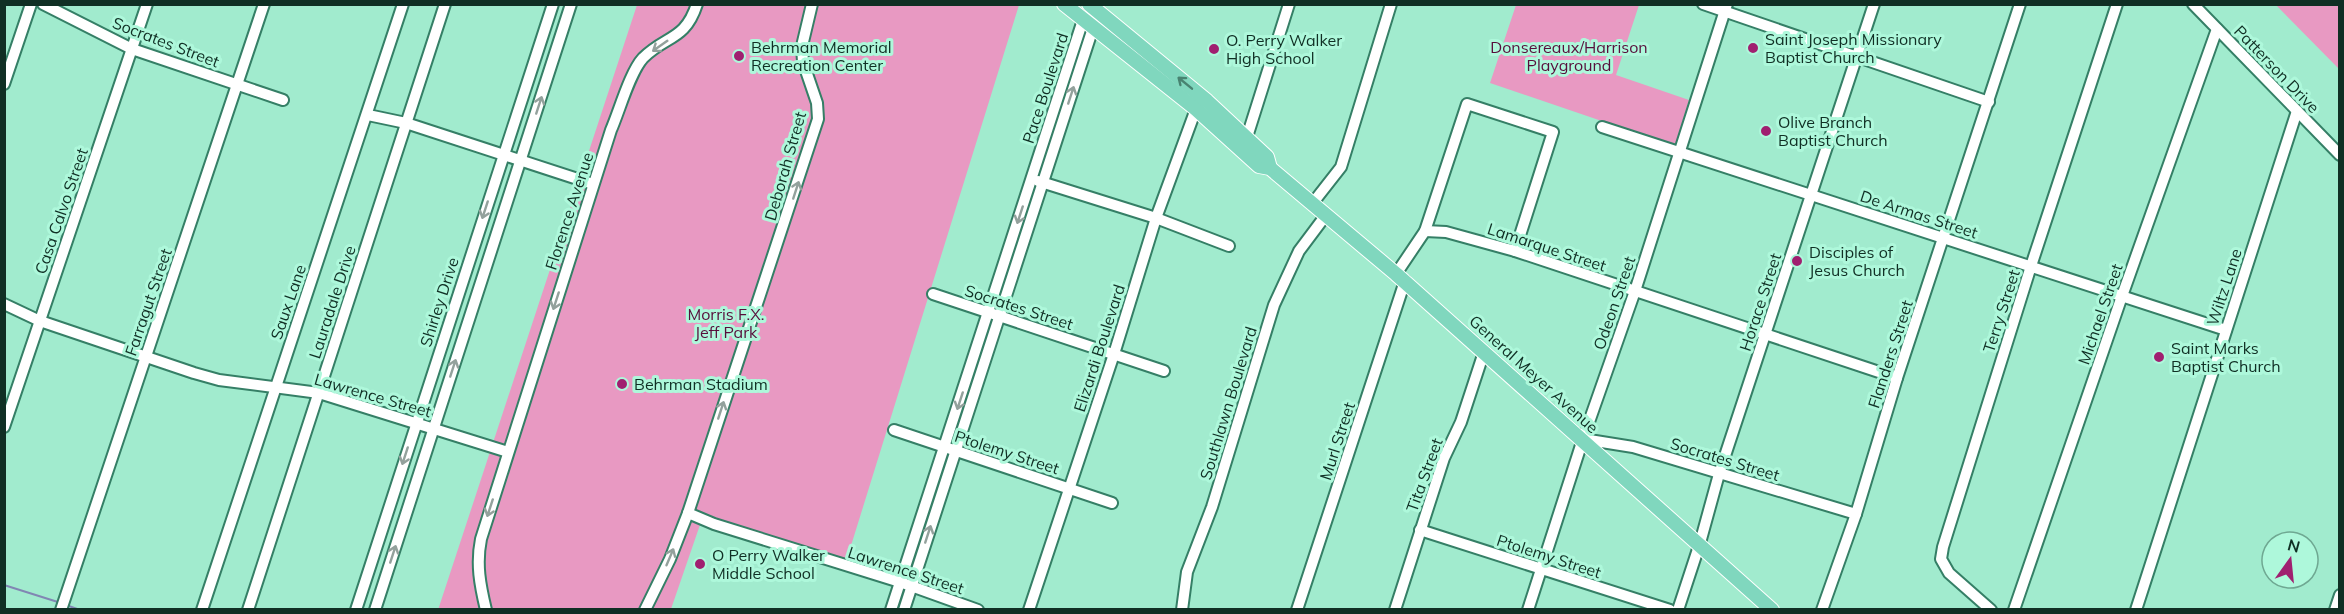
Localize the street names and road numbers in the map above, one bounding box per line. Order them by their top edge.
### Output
street label: Socrates Street [110,12,223,72]
street label: Patterson Drive [2230,21,2324,117]
street label: Pace Boulevard [1018,30,1072,146]
street label: Deborah Street [760,109,810,223]
street label: Casa Calvo Street [30,145,92,277]
street label: Florence Avenue [541,150,597,272]
street label: De Armas Street [1858,186,1981,243]
street label: Lamarque Street [1485,218,1609,276]
street label: Lauradale Drive [304,243,360,361]
street label: Farragut Street [120,245,176,358]
street label: Wiltz Lane [2202,246,2246,328]
street label: Horace Street [1735,250,1785,353]
street label: Odeon Street [1589,253,1639,352]
street label: Shirley Drive [415,255,463,349]
street label: Michael Street [2073,261,2127,367]
street label: Saux Lane [266,262,310,342]
street label: Terry Street [1978,267,2024,355]
street label: Socrates Street [962,280,1076,334]
street label: Elizardi Boulevard [1069,282,1129,414]
street label: Flanders Street [1863,297,1917,410]
street label: General Meyer Avenue [1465,311,1603,437]
street label: Southlawn Boulevard [1195,324,1261,482]
street label: Lawrence Street [312,369,434,421]
street label: Murl Street [1315,399,1359,483]
street label: Ptolemy Street [952,426,1062,478]
street label: Socrates Street [1668,433,1782,485]
street label: Tita Street [1401,435,1447,515]
street label: Ptolemy Street [1494,530,1604,582]
street label: Lawrence Street [845,542,967,598]

